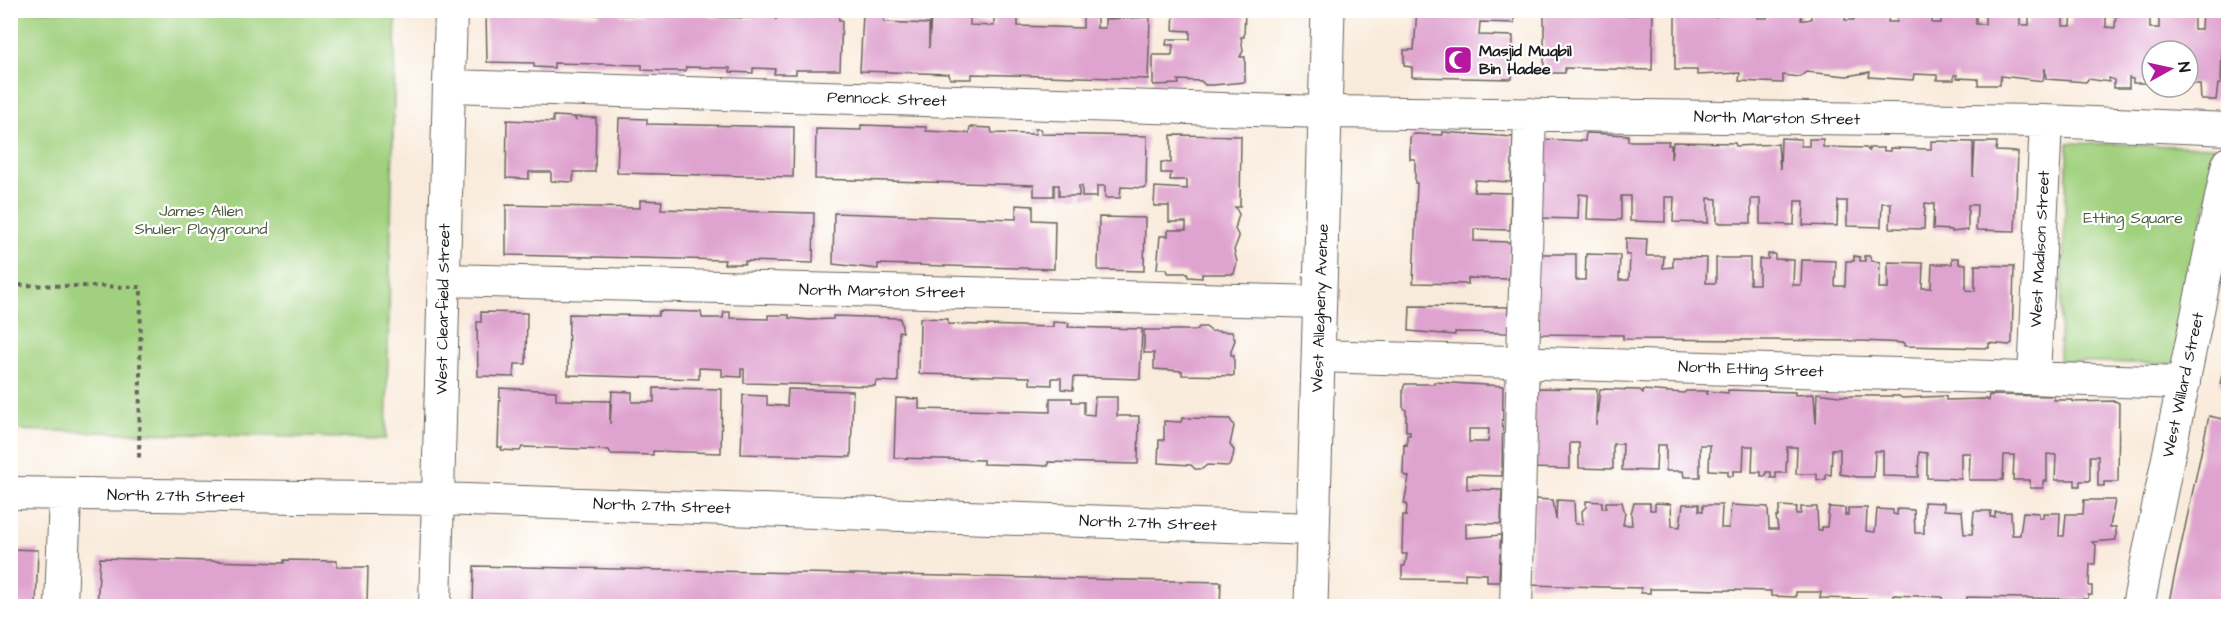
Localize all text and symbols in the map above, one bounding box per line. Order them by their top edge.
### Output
north arrow [2140,39,2200,99]
place label: Masjid Muqbil Bin Hadee [1479,40,1572,80]
mosque icon: Masjid Muqbil Bin Hadee [1442,44,1474,76]
text: N [2172,61,2195,74]
street label: Pennock Street [827,86,948,112]
street label: North Marston Street [1694,106,1861,130]
street label: West Madison Street [2025,169,2055,328]
park label: James Allen Shuler Playground [135,200,267,241]
park label: Etting Square [2083,207,2183,230]
street label: West Clearfield Street [431,223,456,395]
street label: West Allegheny Avenue [1306,223,1335,393]
street label: North Marston Street [799,279,966,303]
street label: West Willard Street [2157,310,2209,460]
street label: North Etting Street [1678,355,1825,384]
street label: North 27th Street [107,484,246,508]
street label: North 27th Street [593,493,732,519]
street label: North 27th Street [1079,510,1218,536]

